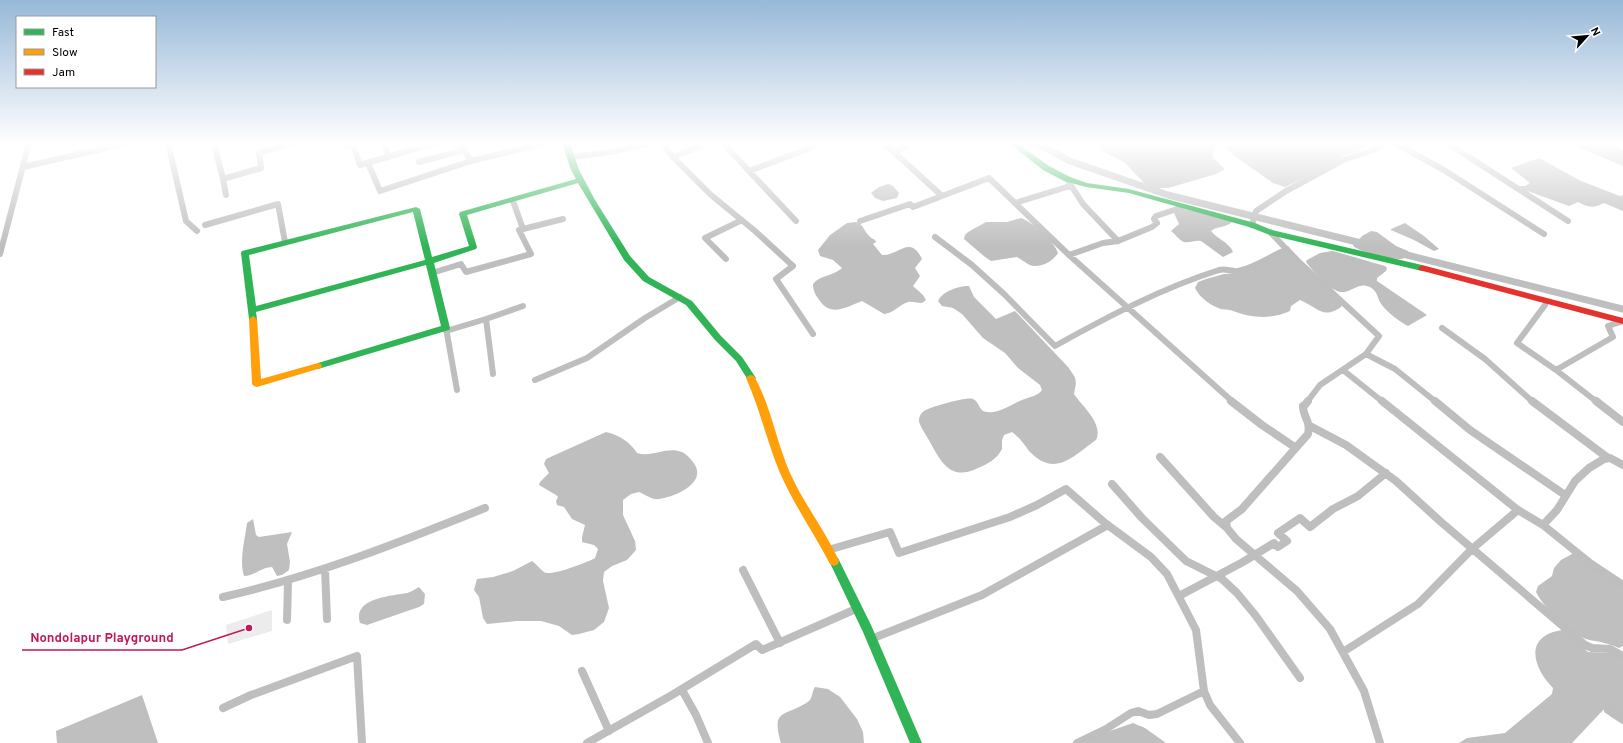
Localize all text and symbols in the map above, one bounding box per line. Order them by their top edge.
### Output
legend [16,16,156,88]
north arrow [1567,16,1607,56]
text: Fast [52,25,74,41]
text: N [1587,25,1603,39]
text: Slow [52,45,78,61]
text: Jam [52,65,75,81]
callout: Nondolapur Playground [22,625,182,650]
text: Nondolapur Playground [30,631,174,647]

